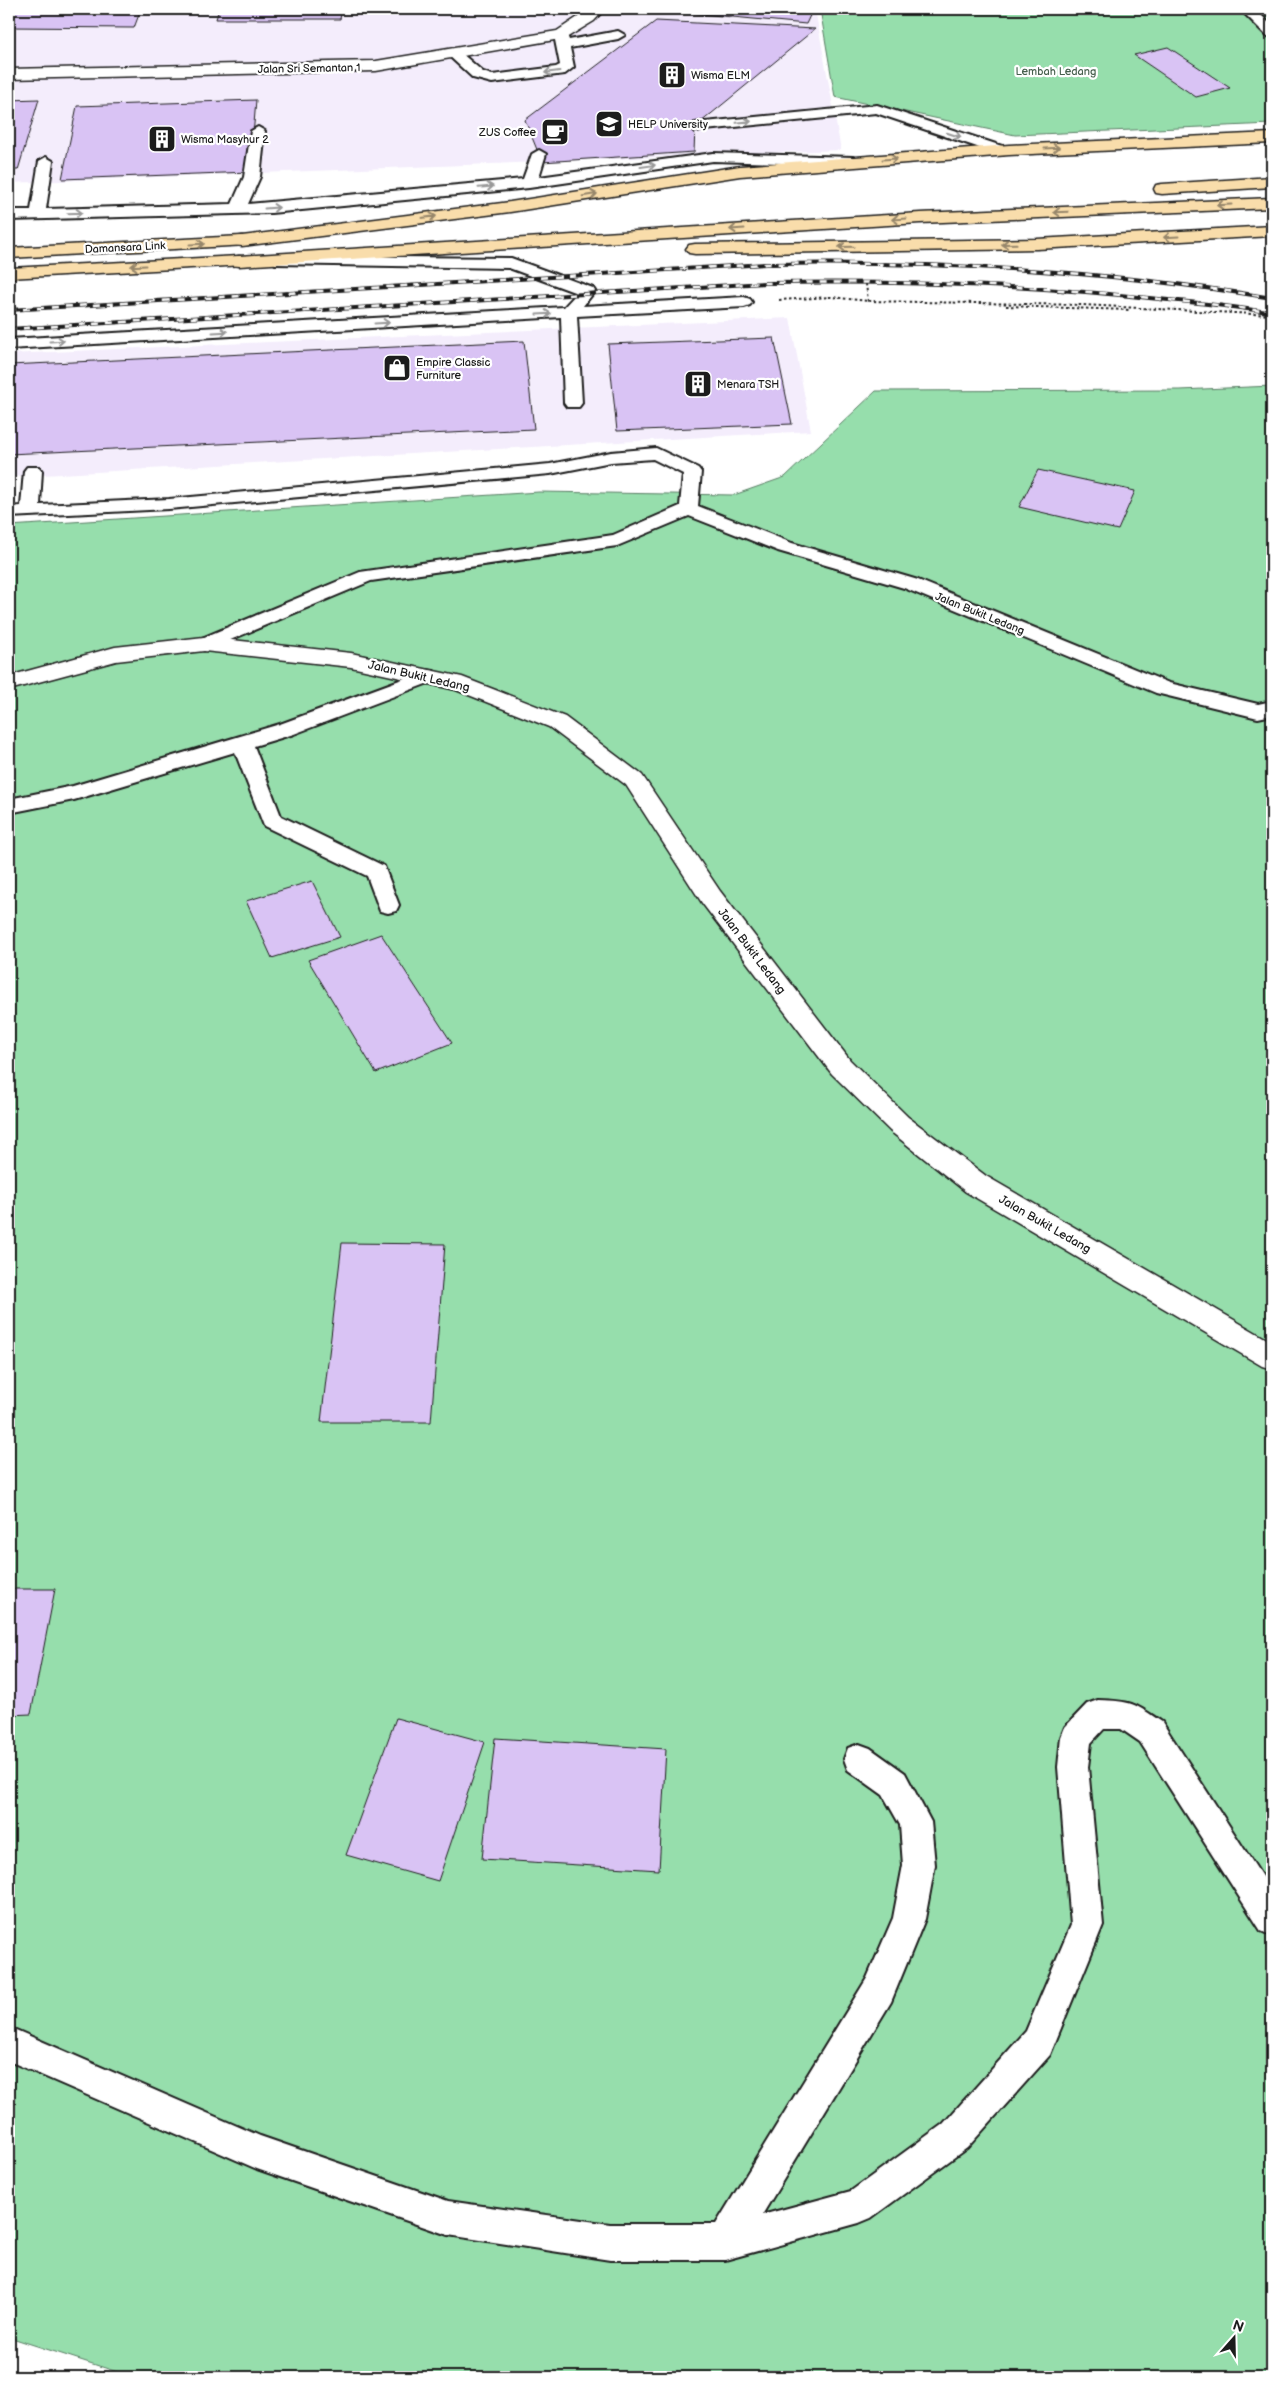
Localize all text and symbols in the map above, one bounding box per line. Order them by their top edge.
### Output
building icon: Wisma ELM [657,60,687,90]
street label: Jalan Sri Semantan 1 [258,61,360,76]
park label: Lembah Ledang [1016,65,1096,78]
one-way arrow [544,67,560,77]
place label: Wisma ELM [691,69,750,82]
school or university icon: HELP University [594,109,624,139]
cafe icon: ZUS Coffee [540,117,570,147]
place label: HELP University [628,118,708,131]
one-way arrow [735,118,751,127]
building icon: Wisma Masyhur 2 [147,124,177,154]
place label: ZUS Coffee [478,126,536,139]
one-way arrow [946,130,962,140]
place label: Wisma Masyhur 2 [181,133,269,146]
one-way arrow [1044,144,1060,153]
one-way arrow [882,155,898,164]
one-way arrow [639,161,655,171]
one-way arrow [478,182,494,192]
one-way arrow [582,189,598,199]
one-way arrow [1216,200,1232,209]
one-way arrow [264,203,280,212]
one-way arrow [1053,207,1069,216]
one-way arrow [66,208,83,218]
one-way arrow [421,212,437,222]
one-way arrow [891,214,907,224]
one-way arrow [729,225,745,234]
one-way arrow [1163,233,1179,242]
street label: Damansara Link [84,239,166,256]
one-way arrow [189,239,205,248]
one-way arrow [1001,239,1018,249]
one-way arrow [839,242,855,252]
one-way arrow [130,262,146,271]
one-way arrow [536,309,552,318]
one-way arrow [374,318,390,327]
one-way arrow [211,327,227,336]
one-way arrow [49,336,65,345]
shop icon: Empire Classic Furniture [382,353,412,383]
place label: Empire Classic Furniture [416,356,490,382]
building icon: Menara TSH [683,369,713,399]
place label: Menara TSH [717,378,779,391]
street label: Jalan Bukit Ledang [933,590,1026,637]
street label: Jalan Bukit Ledang [367,658,471,695]
street label: Jalan Bukit Ledang [714,905,789,997]
street label: Jalan Bukit Ledang [996,1192,1093,1257]
north arrow [1208,2314,1258,2364]
text: N [1230,2316,1246,2336]

